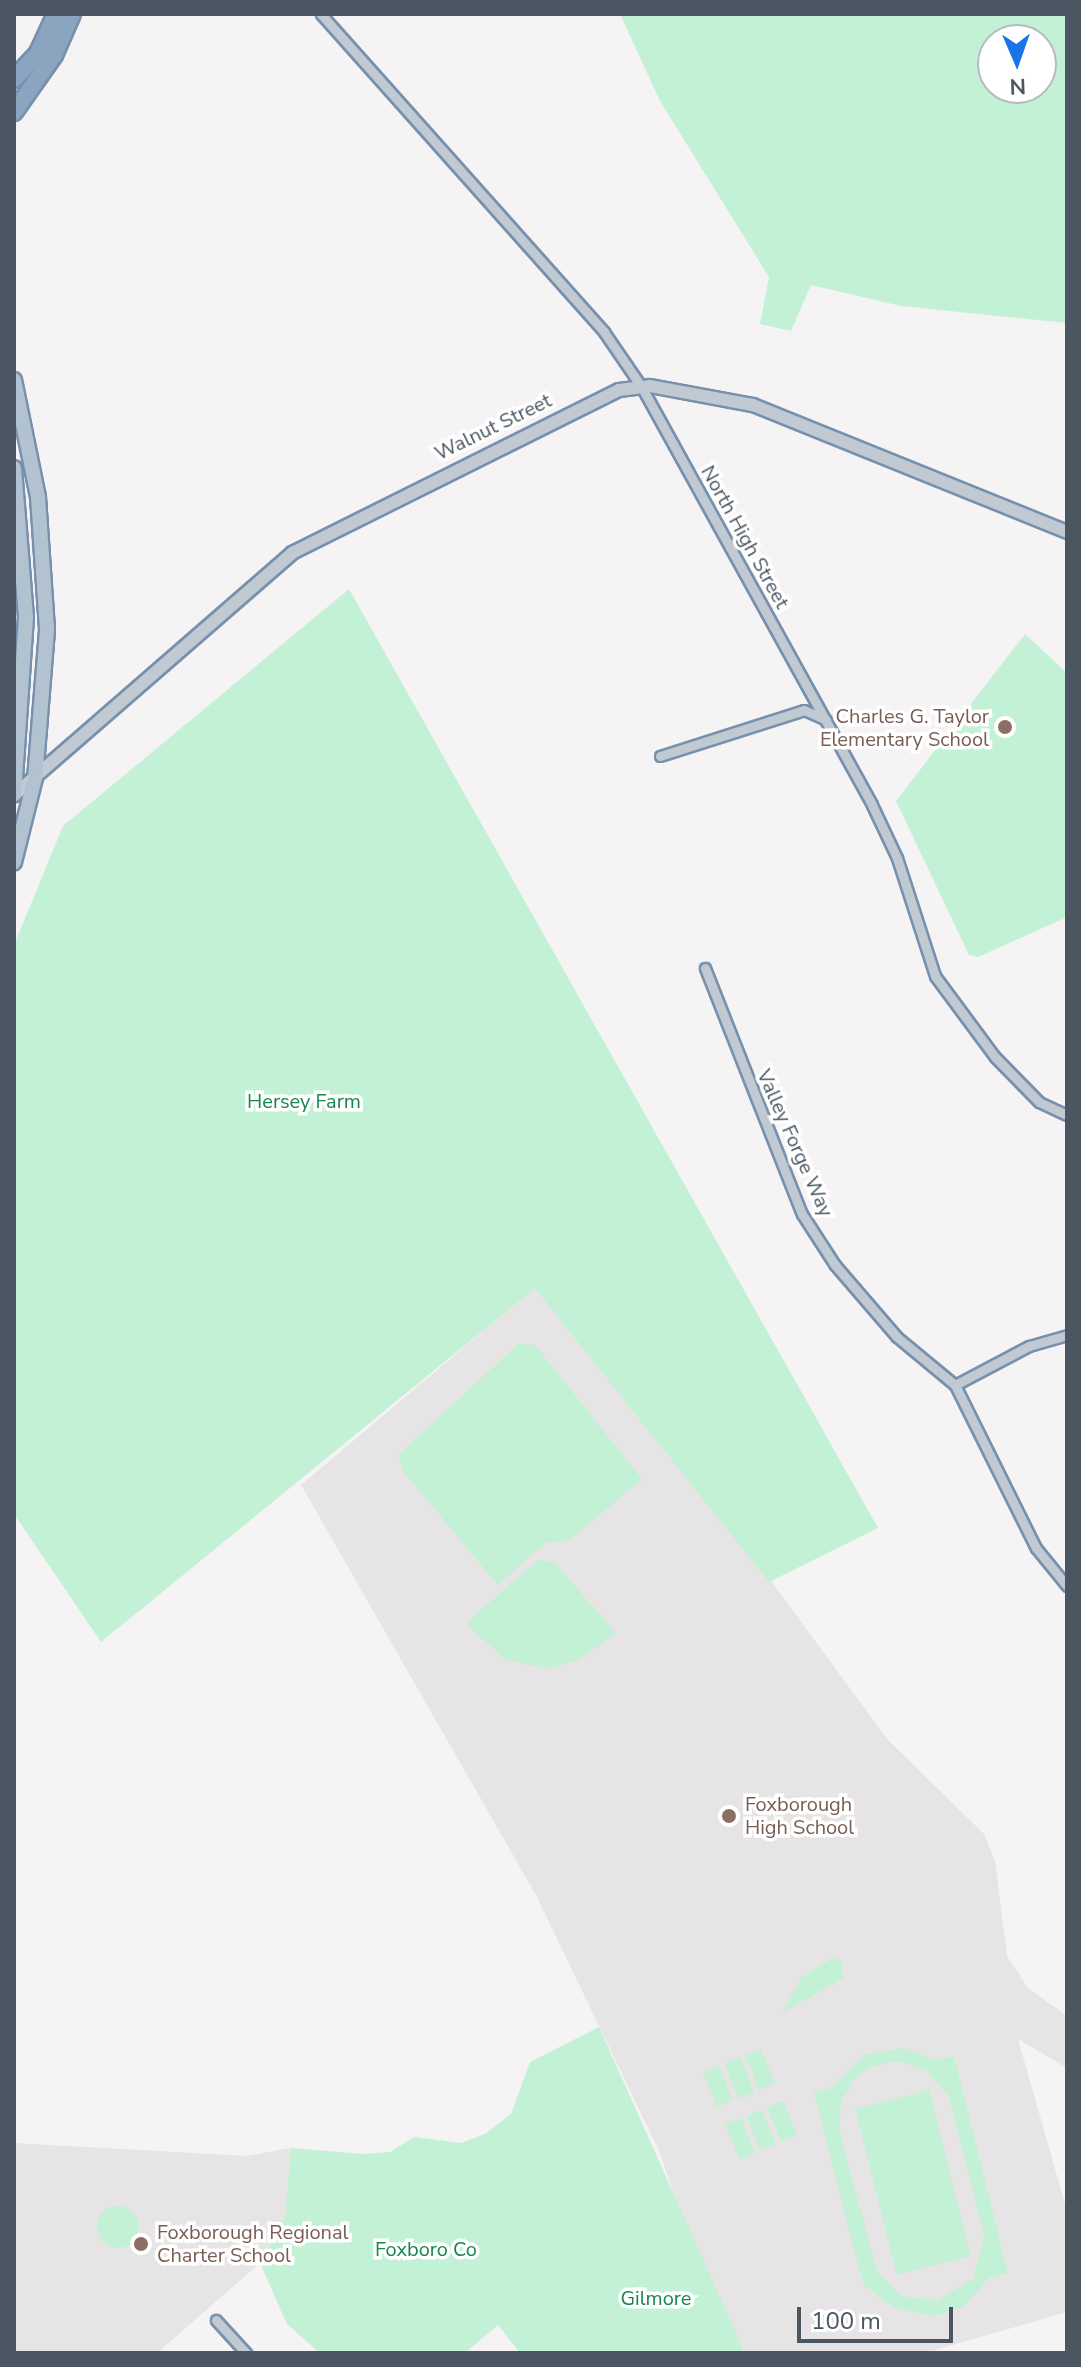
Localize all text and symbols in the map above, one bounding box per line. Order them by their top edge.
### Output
north arrow [977,24,1057,104]
text: N [1009,71,1027,101]
street label: Walnut Street [431,388,555,466]
street label: North High Street [696,461,794,613]
place label: Charles G. Taylor Elementary School [820,704,989,751]
marker: Charles G. Taylor Elementary School [996,718,1014,736]
street label: Valley Forge Way [752,1066,838,1220]
park label: Hersey Farm [247,1089,361,1113]
place label: Foxborough High School [745,1792,854,1839]
marker: Foxborough High School [720,1807,738,1825]
place label: Foxborough Regional Charter School [157,2220,348,2267]
marker: Foxborough Regional Charter School [132,2235,150,2253]
park label: Foxboro Co [375,2237,477,2261]
park label: Gilmore [621,2286,691,2310]
scale bar [801,2291,957,2341]
text: 100 m [811,2305,881,2337]

